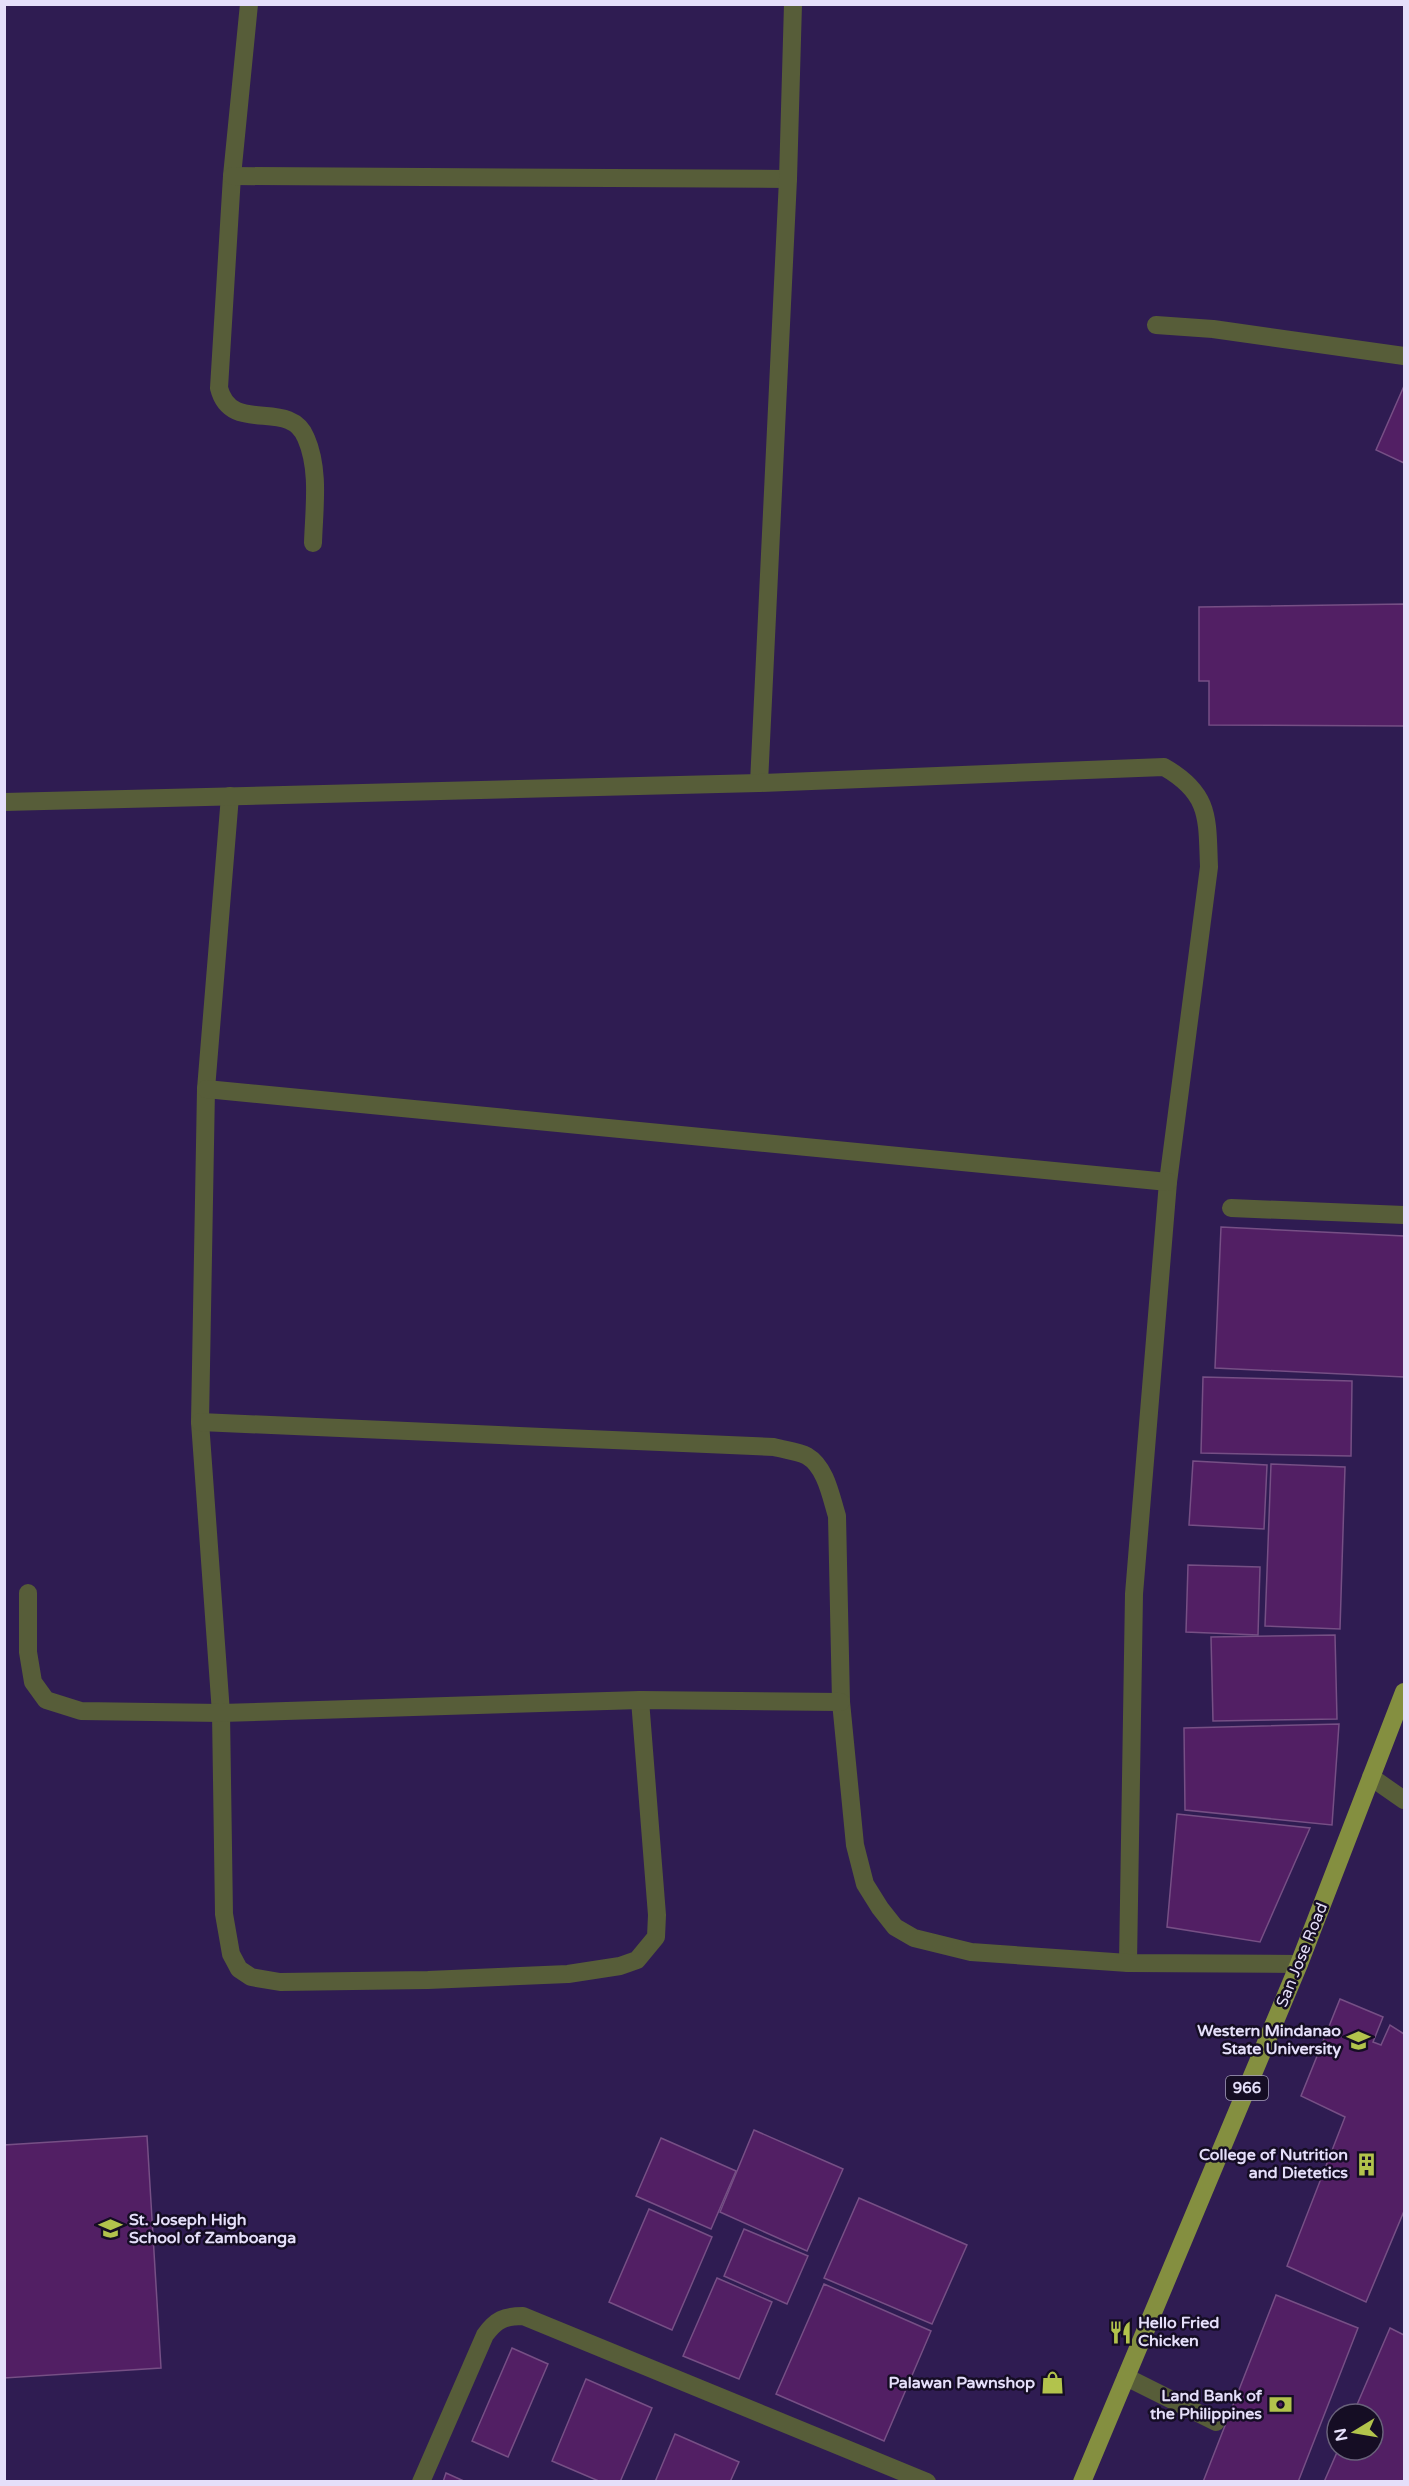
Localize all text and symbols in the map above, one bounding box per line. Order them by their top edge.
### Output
street label: San Jose Road [1272,1900,1332,2010]
place label: Western Mindanao State University [1197,2021,1341,2059]
school or university icon: Western Mindanao State University [1346,2027,1372,2053]
road number: 966 [1226,2076,1268,2100]
place label: College of Nutrition and Dietetics [1199,2145,1348,2183]
building icon: College of Nutrition and Dietetics [1353,2151,1379,2177]
place label: St. Joseph High School of Zamboanga [129,2210,296,2248]
school or university icon: St. Joseph High School of Zamboanga [98,2216,124,2242]
place label: Hello Fried Chicken [1138,2313,1219,2351]
restaurant icon: Hello Fried Chicken [1107,2319,1133,2345]
shop icon: Palawan Pawnshop [1040,2370,1066,2396]
place label: Palawan Pawnshop [889,2373,1035,2393]
place label: Land Bank of the Philippines [1149,2386,1263,2424]
bank icon: Land Bank of the Philippines [1267,2392,1293,2418]
north arrow [1325,2402,1385,2462]
text: N [1330,2426,1352,2443]

